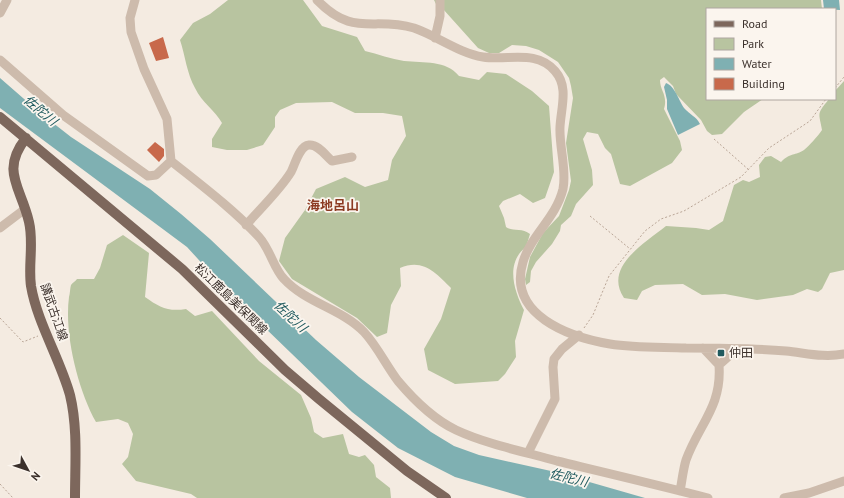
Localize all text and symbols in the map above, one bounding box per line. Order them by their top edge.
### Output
legend [706,8,836,100]
text: Road [742,16,767,31]
text: Park [742,36,764,51]
text: Water [742,56,772,71]
text: Building [742,76,785,91]
water label: 佐陀川 [20,91,63,131]
district label: 海地呂山 [307,197,359,214]
street label: 松江鹿島美保関線 [192,260,271,337]
street label: 講武古江線 [38,281,71,343]
water label: 佐陀川 [271,297,312,337]
place label: 仲田 [729,345,753,360]
marker: 仲田 [716,348,726,358]
north arrow [8,450,48,490]
water label: 佐陀川 [548,465,592,491]
text: N [28,469,43,484]

